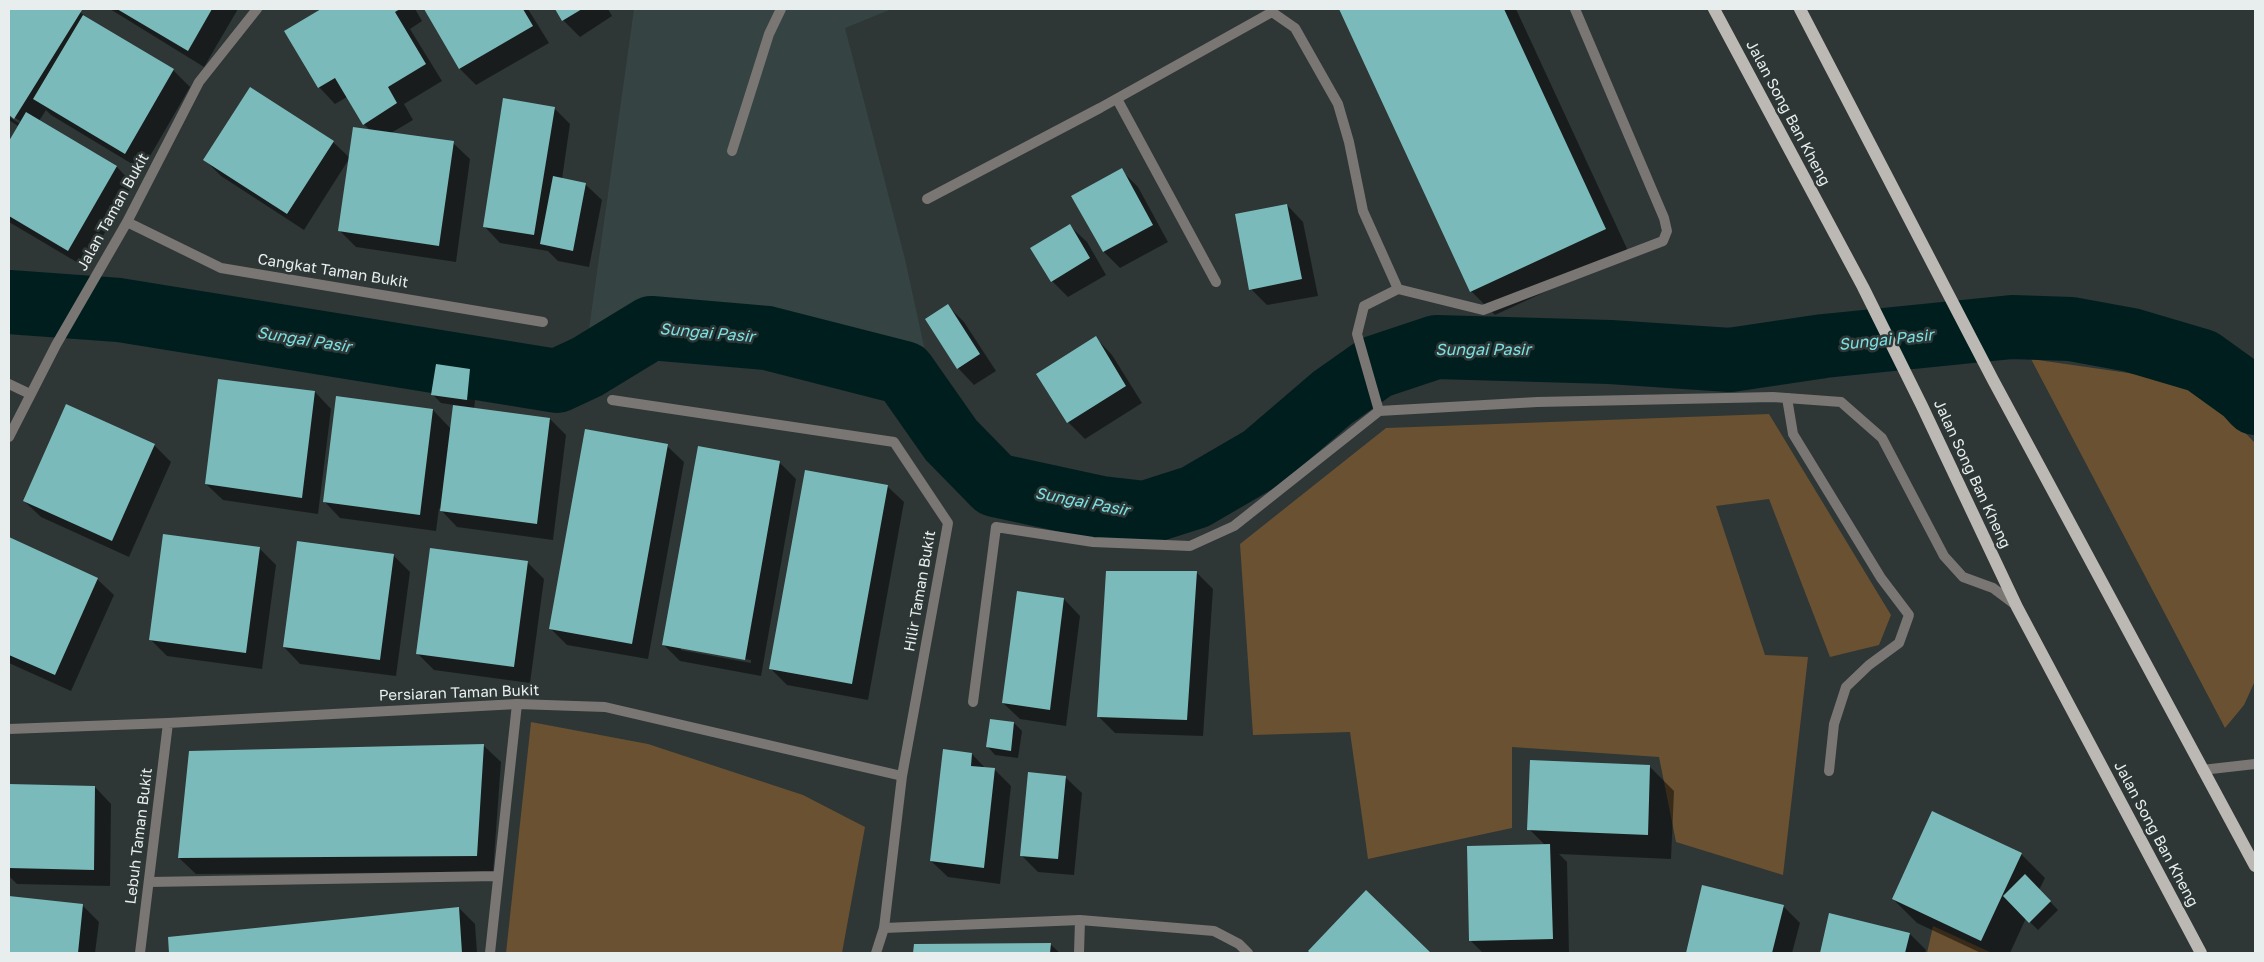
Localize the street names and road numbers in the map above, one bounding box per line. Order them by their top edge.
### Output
street label: Jalan Song Ban Kheng [1742,37,1834,189]
street label: Jalan Taman Bukit [73,150,153,274]
street label: Cangkat Taman Bukit [256,250,410,292]
street label: Jalan Song Ban Kheng [1930,397,2014,551]
street label: Hilir Taman Bukit [900,529,940,653]
street label: Persiaran Taman Bukit [378,681,540,705]
street label: Jalan Song Ban Kheng [2110,758,2202,910]
street label: Lebuh Taman Bukit [122,767,156,905]

